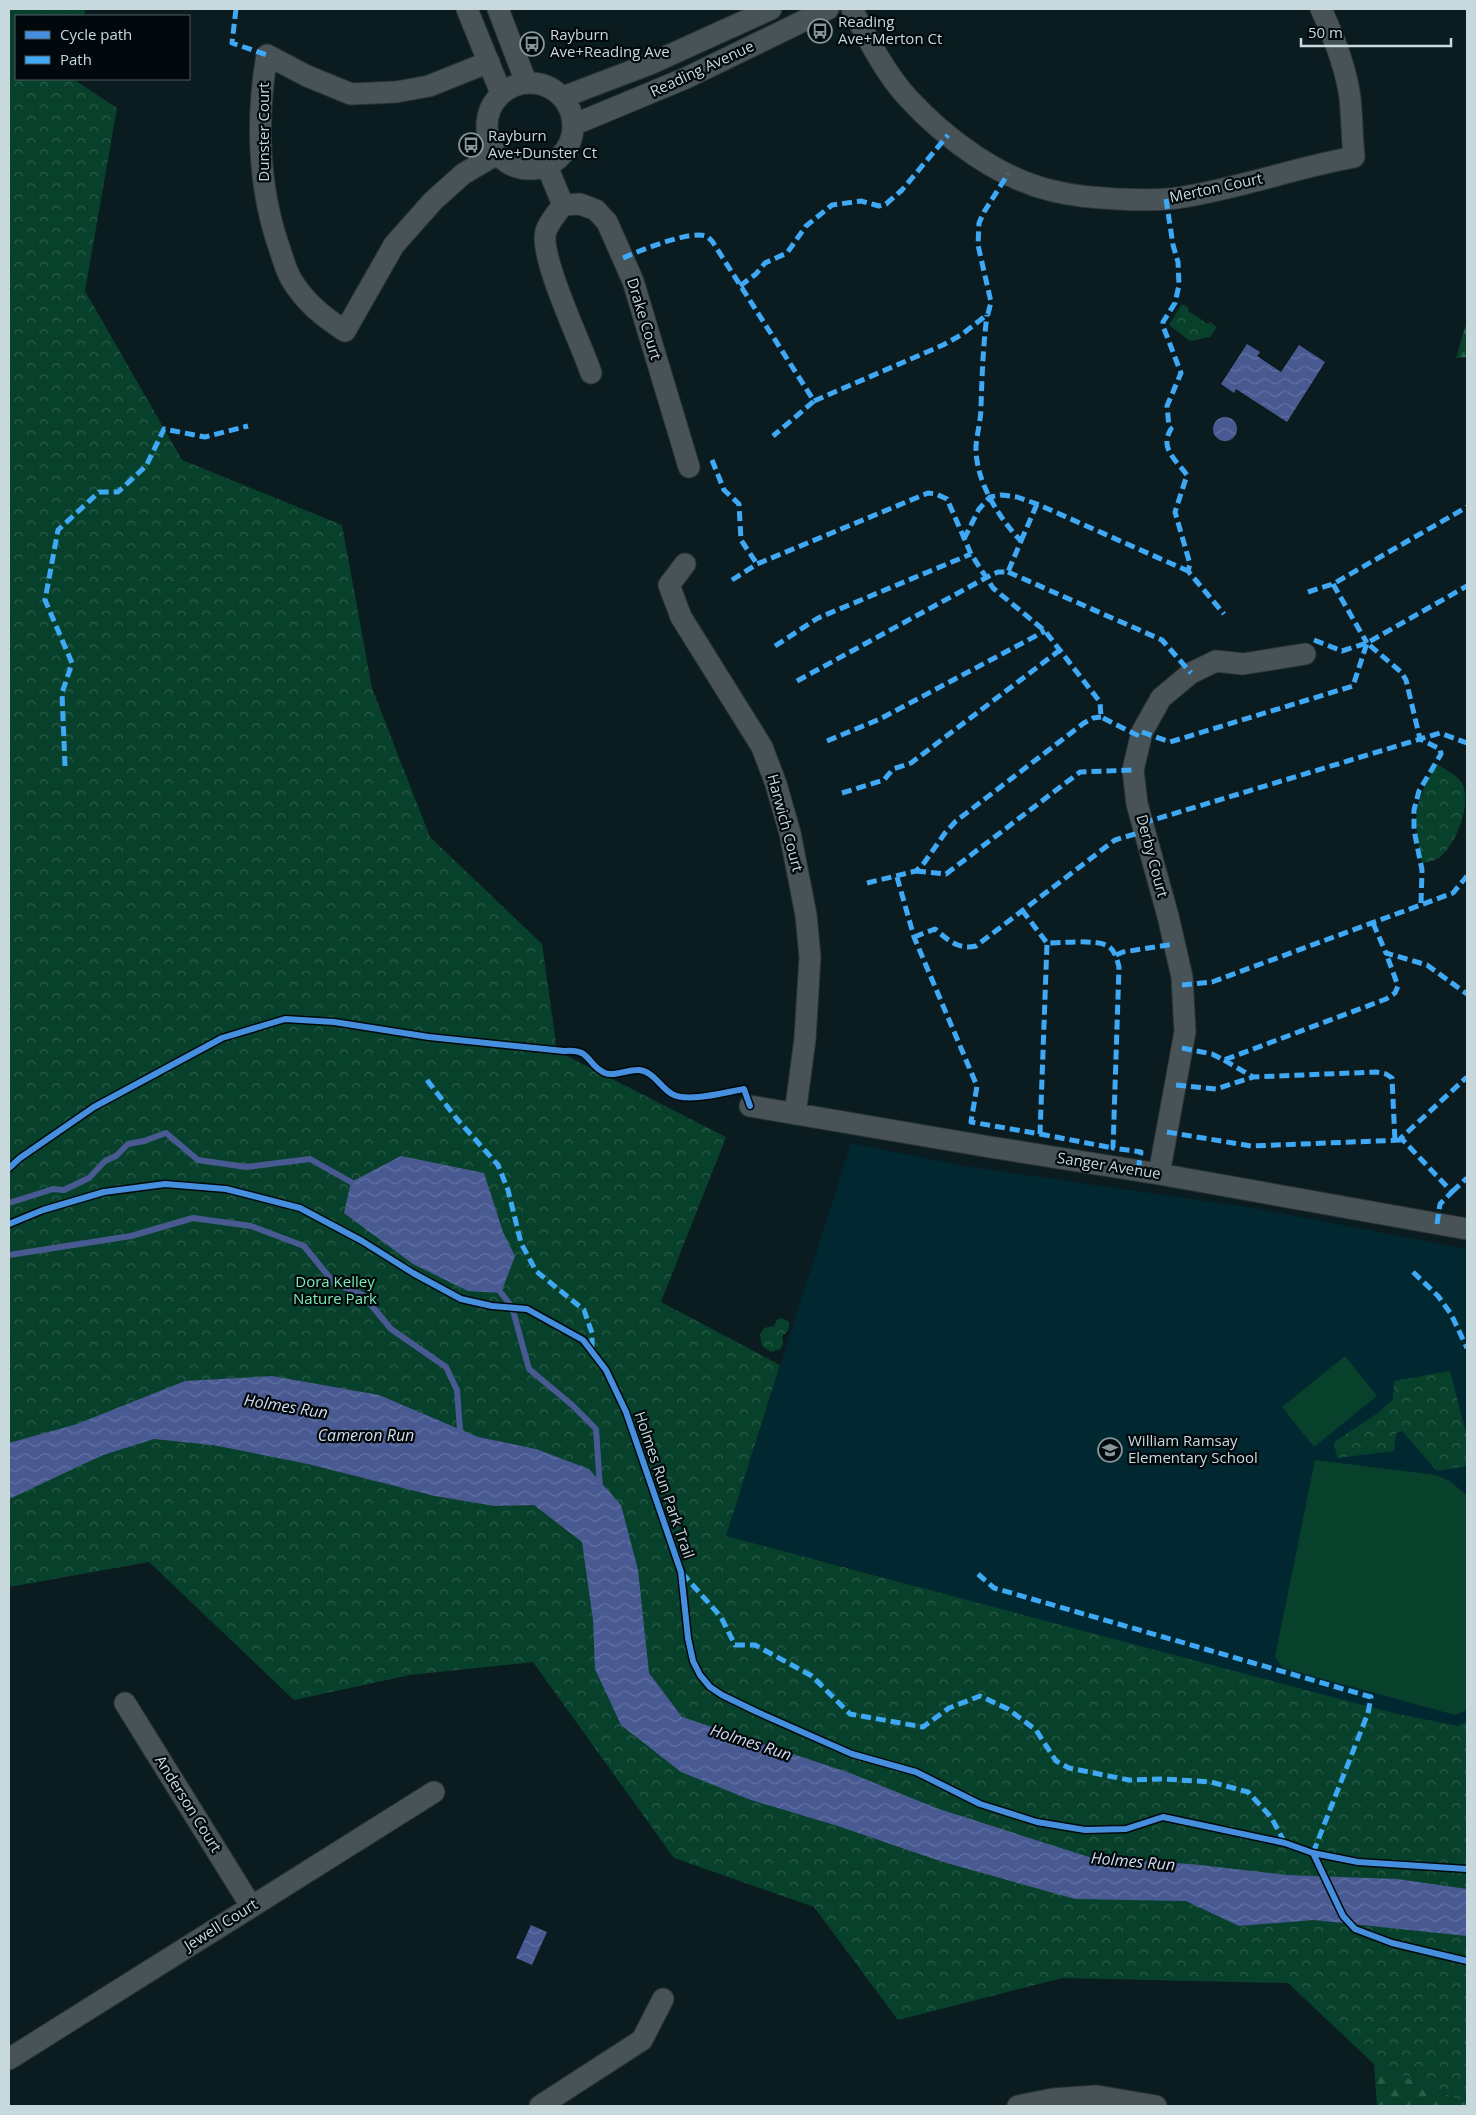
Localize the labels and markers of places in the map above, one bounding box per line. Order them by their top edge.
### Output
place label: Reading Ave+Merton Ct [838,11,942,48]
bus stop icon: Reading Ave+Merton Ct [807,18,833,44]
place label: Rayburn Ave+Reading Ave [550,24,670,61]
bus stop icon: Rayburn Ave+Reading Ave [519,31,545,57]
place label: Rayburn Ave+Dunster Ct [488,125,597,162]
bus stop icon: Rayburn Ave+Dunster Ct [458,132,484,158]
place label: William Ramsay Elementary School [1128,1430,1258,1467]
school or university icon: William Ramsay Elementary School [1097,1437,1123,1463]

